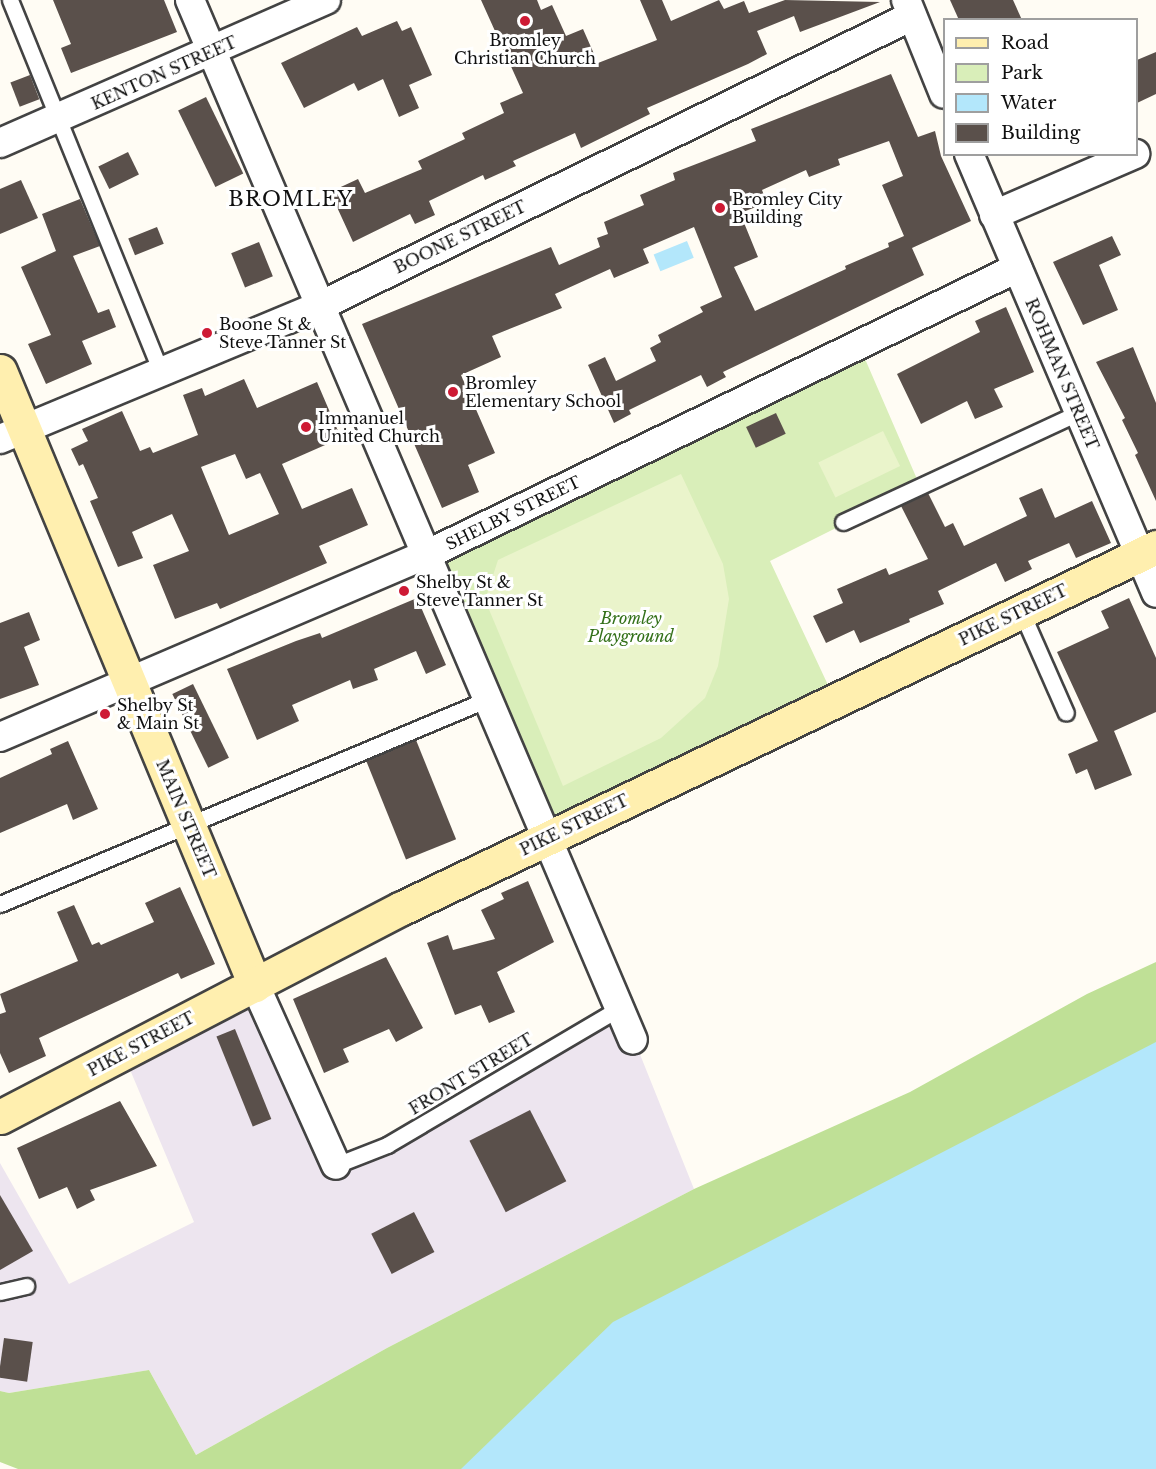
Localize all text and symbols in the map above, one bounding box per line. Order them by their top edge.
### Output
marker: Bromley Christian Church [518,14,532,28]
legend [943,18,1138,156]
place label: Bromley Christian Church [454,30,596,68]
street label: KENTON STREET [88,32,240,114]
text: Road [1001,32,1049,54]
text: Park [1001,62,1043,84]
text: Water [1001,92,1056,114]
text: Building [1001,122,1080,144]
district label: BROMLEY [228,187,354,211]
place label: Bromley City Building [732,189,843,227]
street label: BOONE STREET [391,197,529,277]
marker: Bromley City Building [713,201,727,215]
street label: ROHMAN STREET [1021,295,1103,453]
place label: Boone St & Steve Tanner St [219,314,347,352]
marker: Boone St & Steve Tanner St [200,326,214,340]
place label: Bromley Elementary School [465,373,622,411]
marker: Bromley Elementary School [446,385,460,399]
place label: Immanuel United Church [318,408,440,446]
marker: Immanuel United Church [299,420,313,434]
street label: SHELBY STREET [442,472,584,554]
place label: Shelby St & Steve Tanner St [416,572,544,610]
street label: PIKE STREET [956,580,1070,650]
marker: Shelby St & Steve Tanner St [397,584,411,598]
park label: Bromley Playground [588,608,674,646]
place label: Shelby St & Main St [117,695,199,733]
marker: Shelby St & Main St [98,707,112,721]
street label: MAIN STREET [152,757,220,881]
street label: PIKE STREET [517,790,631,860]
street label: PIKE STREET [84,1008,198,1080]
street label: FRONT STREET [405,1029,537,1119]

